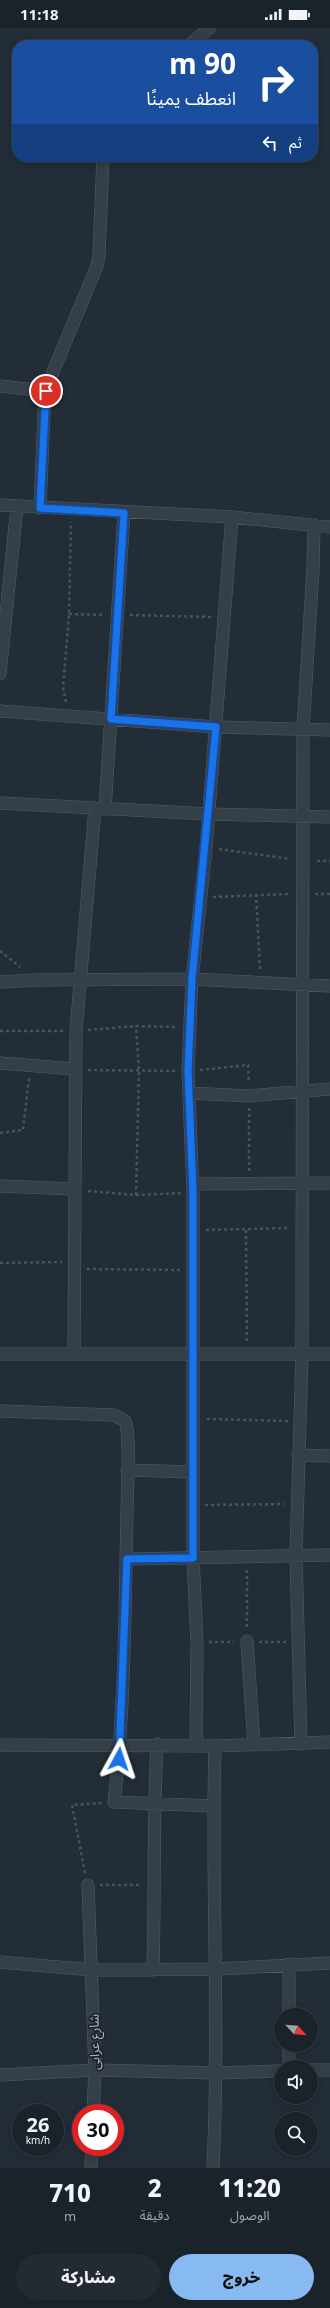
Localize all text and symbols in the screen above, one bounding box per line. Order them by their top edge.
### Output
text: 11:18 [20,4,59,24]
text: 90 m [169,44,236,82]
icon: right [250,56,302,108]
text: انعطف يمينًا [146,86,236,110]
icon: left [259,132,281,154]
text: ثم [289,132,302,152]
pin [29,374,63,408]
icon: arrive [35,380,57,402]
position arrow [98,1738,140,1780]
north arrow [274,2008,318,2052]
map controls [274,2008,318,2156]
street label: شارع عرابى [85,2014,105,2070]
button: sound [274,2060,318,2104]
speed limit sign: 30 [72,2104,124,2156]
text: 26 [27,2111,49,2138]
button: search [274,2112,318,2156]
text: km/h [26,2133,50,2147]
text: 2 [148,2171,162,2204]
text: 11:20 [219,2171,281,2204]
text: 710 [49,2176,91,2209]
text: دقيقة [140,2206,169,2224]
text: الوصول [230,2206,270,2224]
text: m [64,2207,76,2225]
button: مشاركة [16,2254,161,2300]
button: خروج [169,2254,314,2300]

